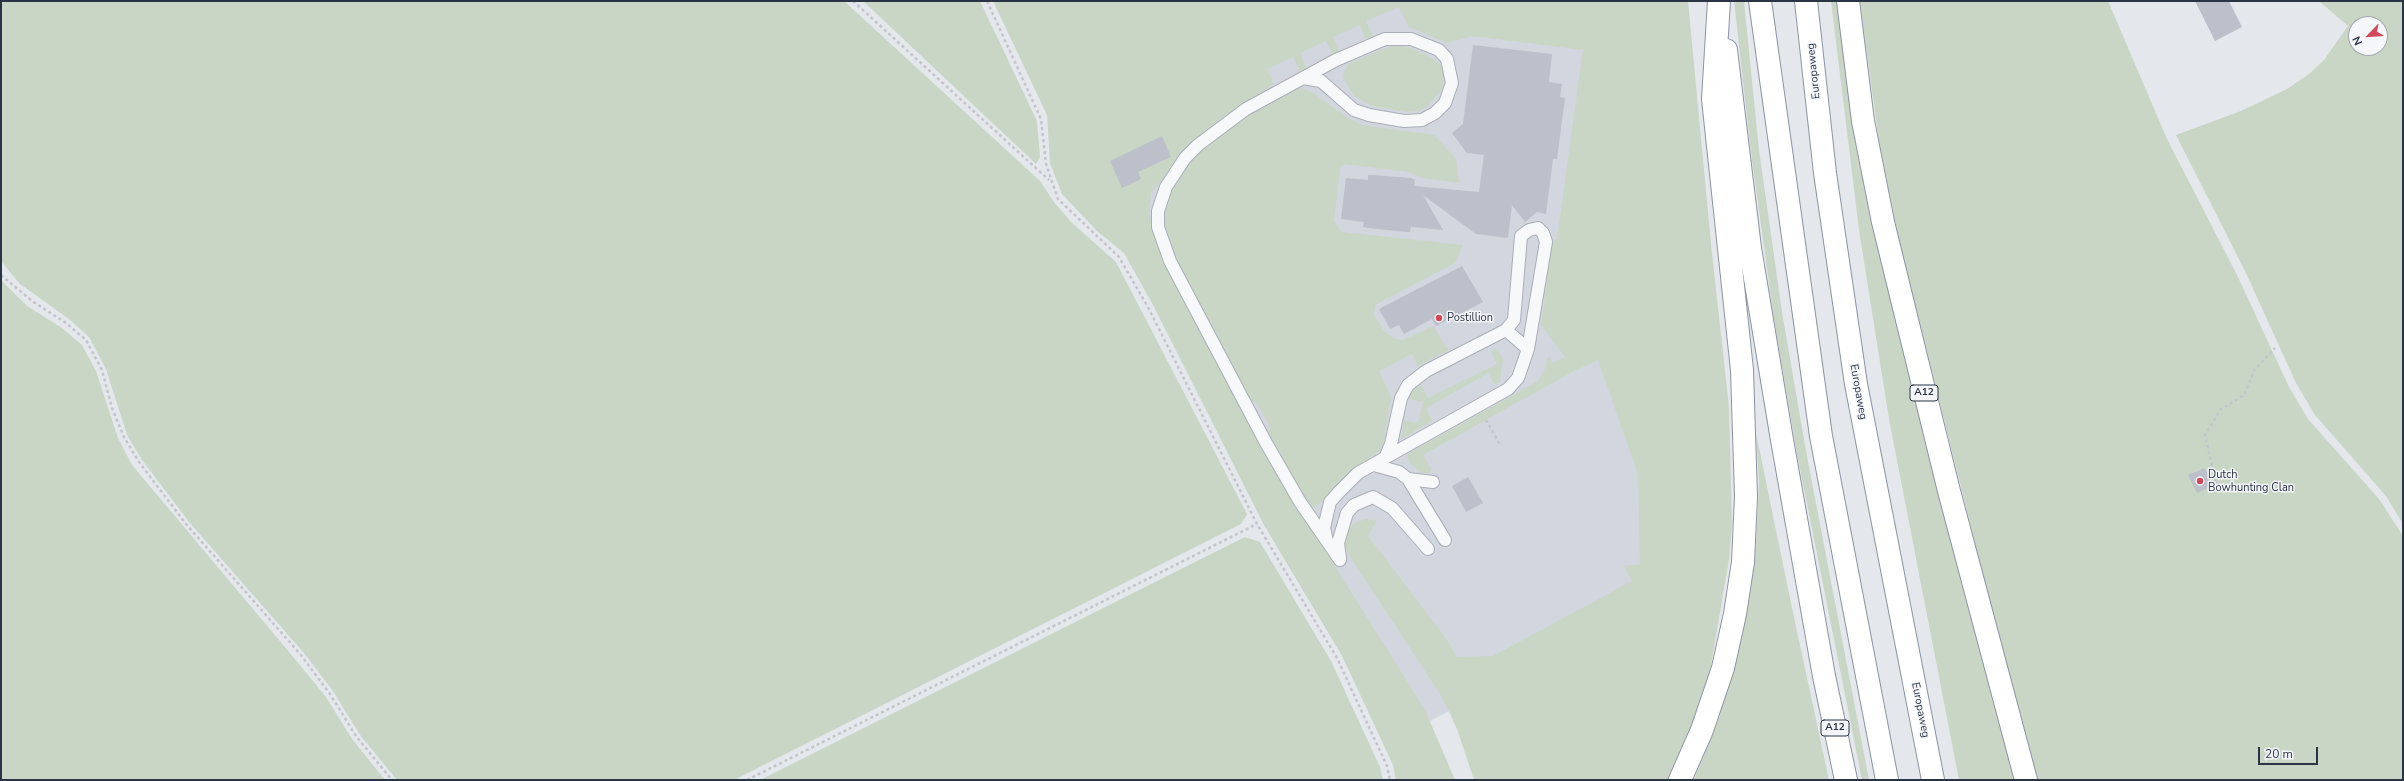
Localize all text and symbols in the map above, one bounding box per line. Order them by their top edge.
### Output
north arrow [2348,16,2388,56]
text: N [2349,34,2366,48]
street label: Europaweg [1804,42,1824,100]
place label: Postillion [1447,311,1493,325]
marker: Postillion [1434,313,1444,323]
street label: Europaweg [1847,363,1869,421]
road number: A12 [1910,385,1938,401]
place label: Dutch Bowhunting Clan [2208,468,2294,494]
marker: Dutch Bowhunting Clan [2195,476,2205,486]
street label: Europaweg [1908,681,1932,739]
road number: A12 [1821,720,1849,736]
scale bar [2260,739,2320,765]
text: 20 m [2265,746,2293,762]

